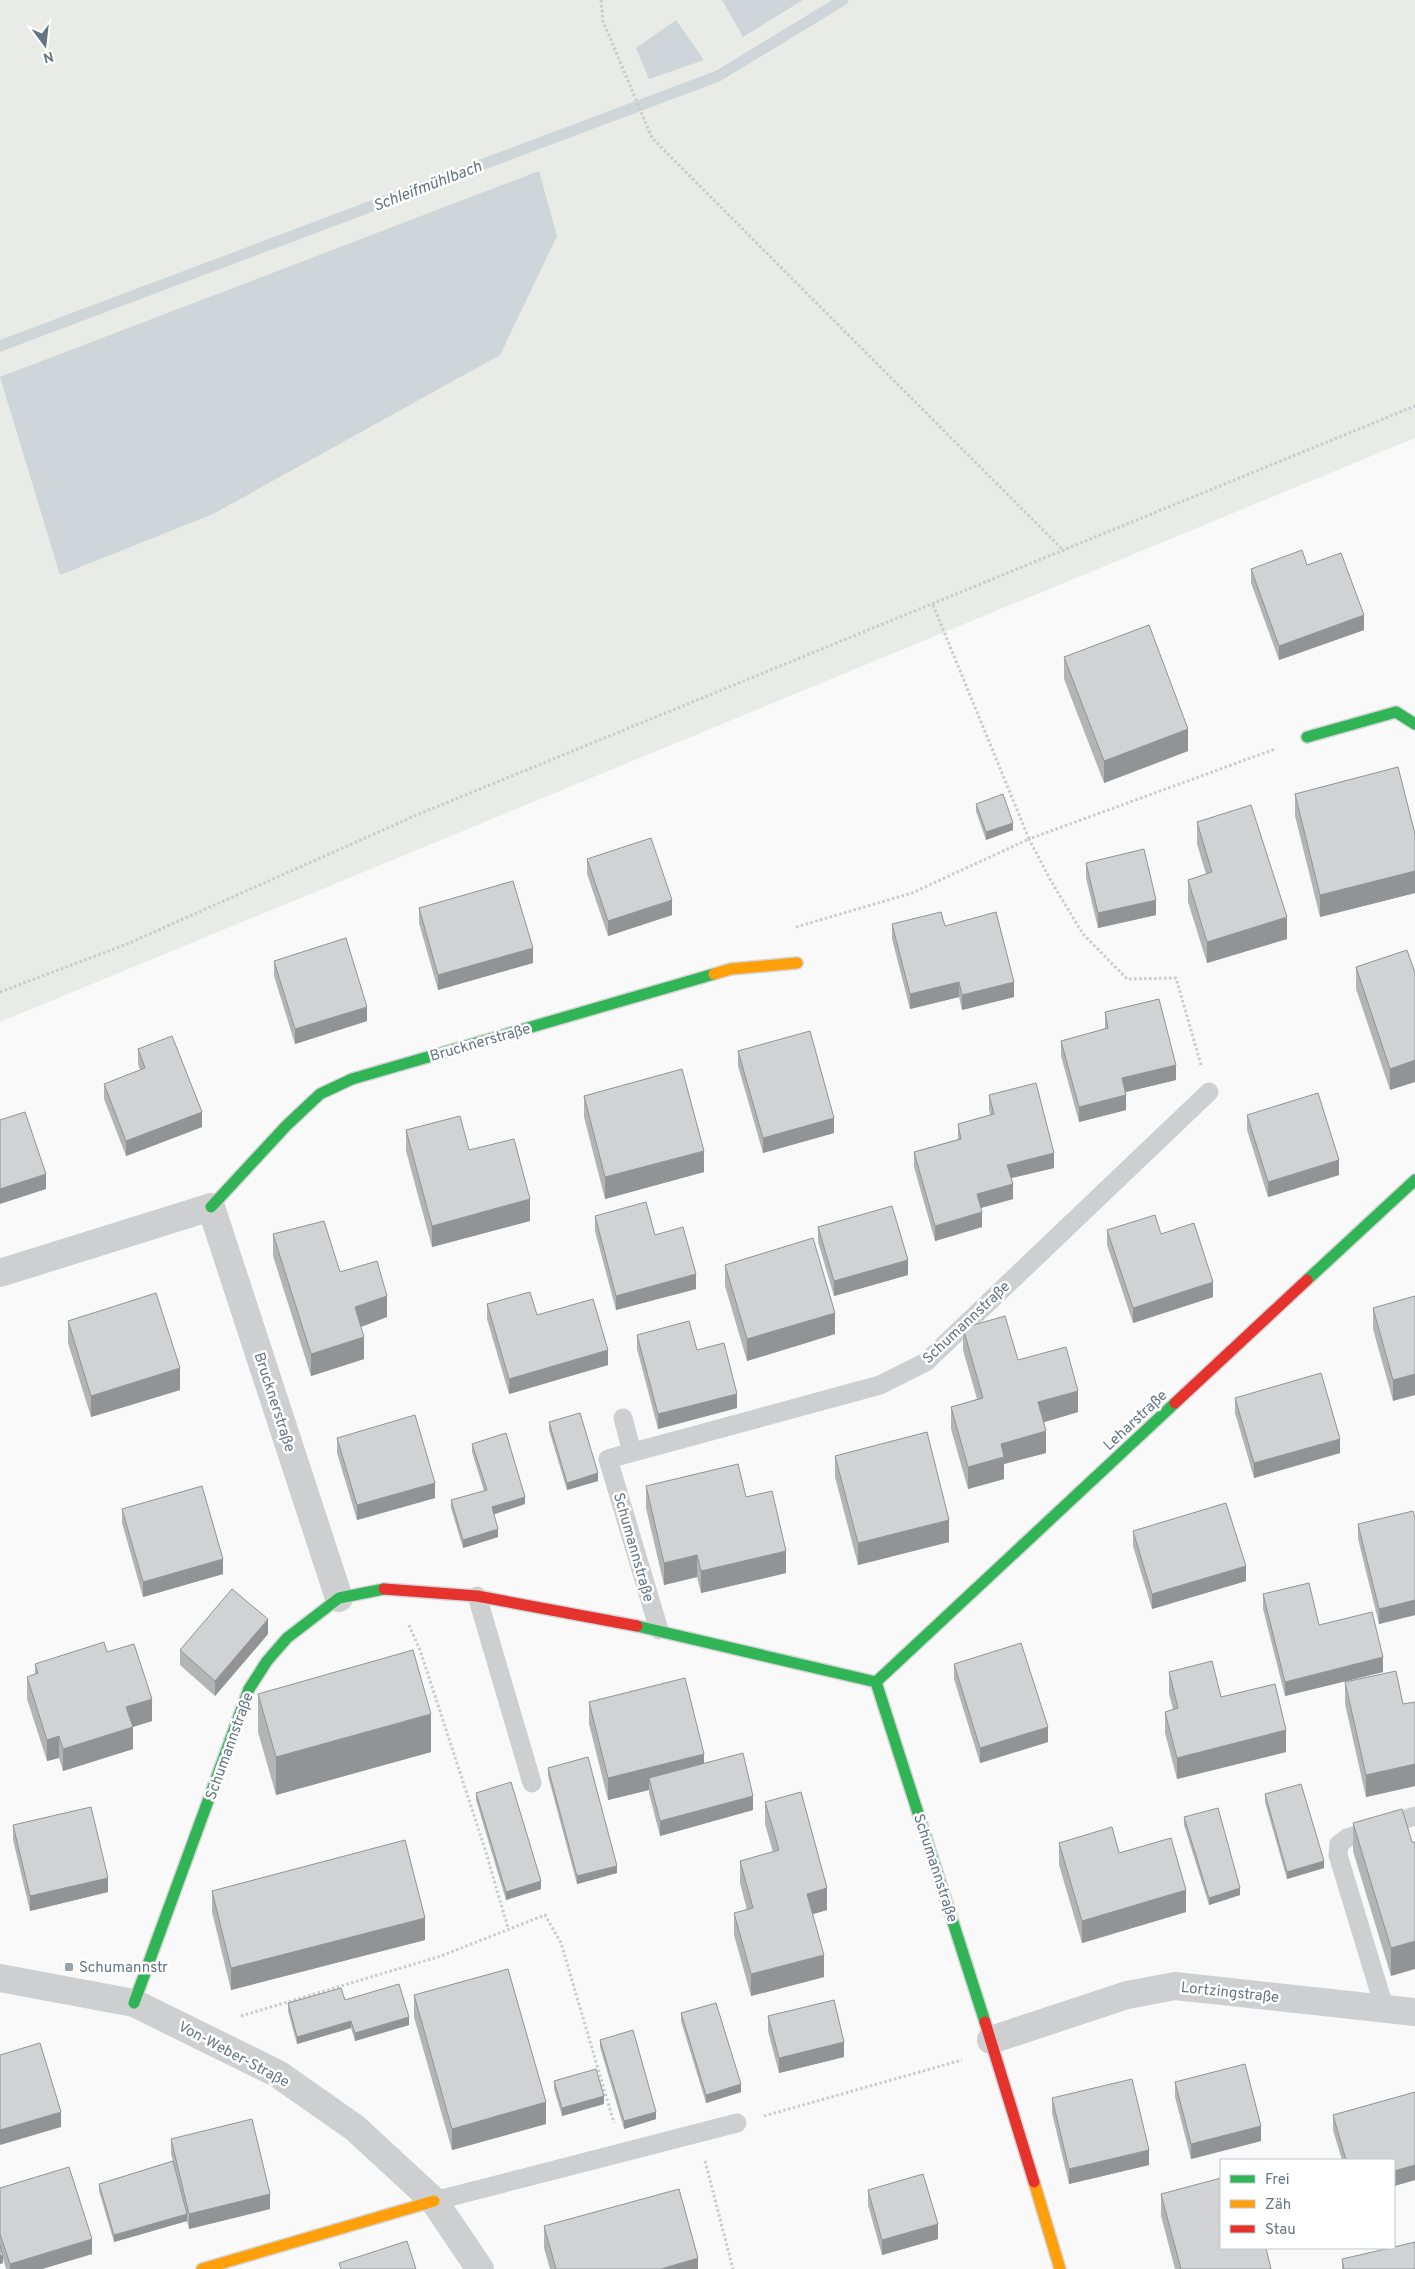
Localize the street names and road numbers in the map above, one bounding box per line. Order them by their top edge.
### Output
street label: Brucknerstraße [428,1020,533,1067]
street label: Schumannstraße [919,1278,1015,1369]
street label: Brucknerstraße [249,1350,299,1455]
street label: Leharstraße [1100,1387,1172,1455]
street label: Schumannstraße [608,1491,657,1604]
street label: Schumannstraße [202,1690,259,1803]
street label: Schumannstraße [908,1812,961,1925]
street label: Lortzingstraße [1180,1979,1280,2008]
street label: Von-Weber-Straße [174,2018,292,2093]

